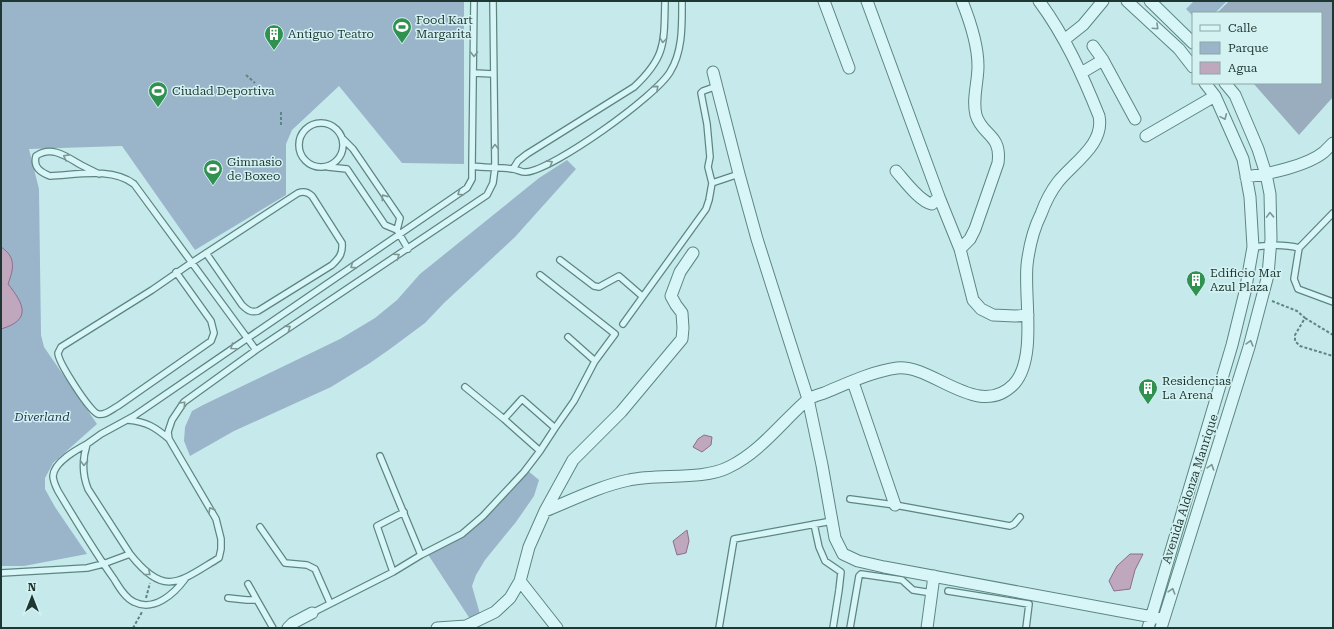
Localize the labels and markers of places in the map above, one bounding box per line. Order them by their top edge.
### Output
place label: Food Kart Margarita [416,13,473,41]
sports icon: Food Kart Margarita [391,16,413,44]
building icon: Antiguo Teatro [263,23,285,51]
place label: Antiguo Teatro [288,27,374,41]
sports icon: Ciudad Deportiva [147,80,169,108]
place label: Ciudad Deportiva [172,84,275,98]
place label: Gimnasio de Boxeo [227,155,282,183]
sports icon: Gimnasio de Boxeo [202,158,224,186]
place label: Edificio Mar Azul Plaza [1210,266,1281,294]
building icon: Edificio Mar Azul Plaza [1185,269,1207,297]
place label: Residencias La Arena [1162,374,1231,402]
building icon: Residencias La Arena [1137,377,1159,405]

